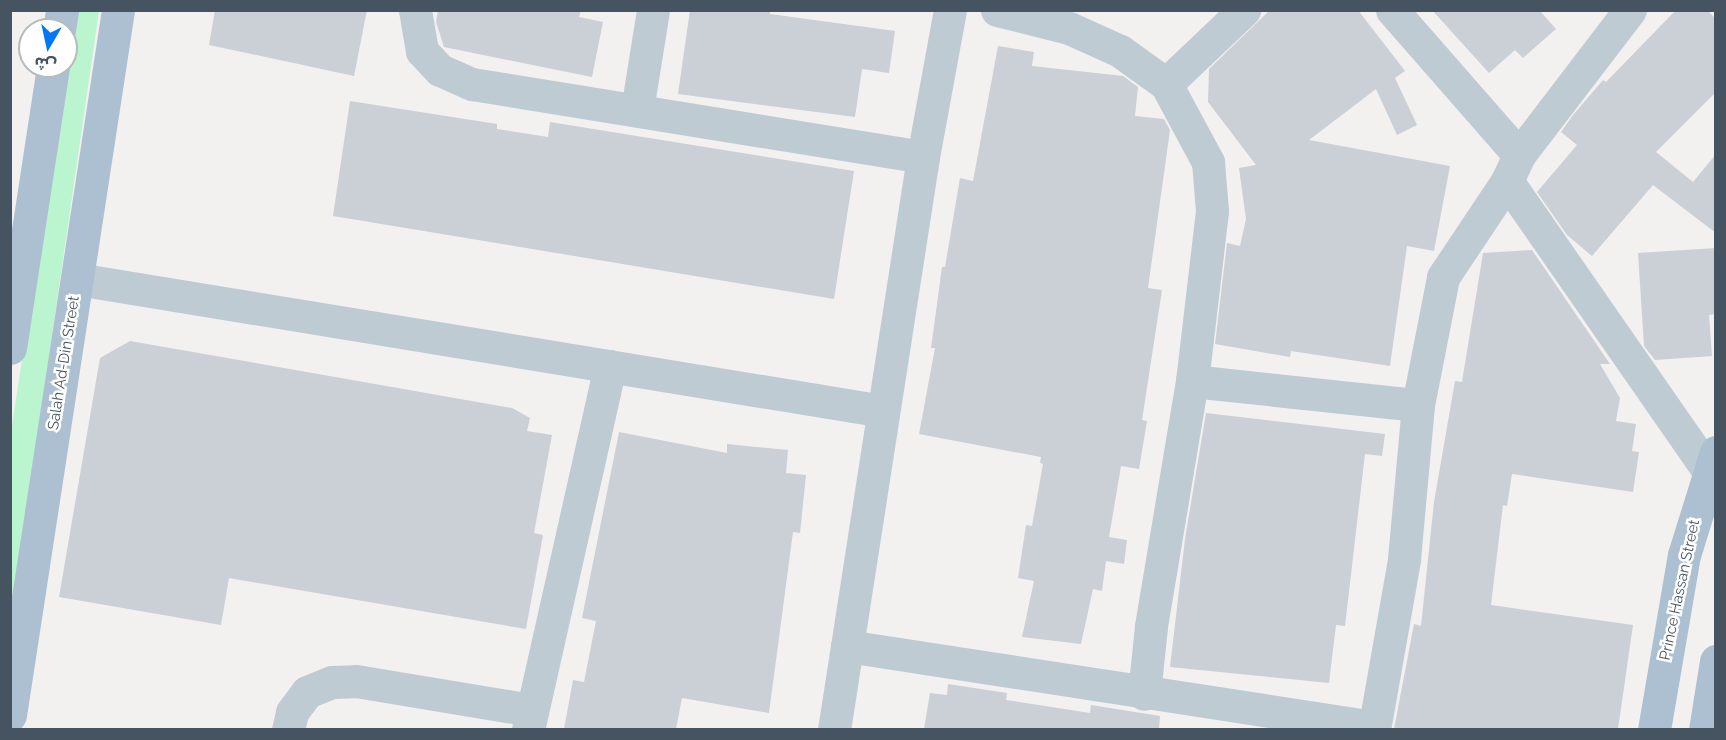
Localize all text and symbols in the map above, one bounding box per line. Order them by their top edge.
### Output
north arrow [18,18,78,78]
text: ش [33,53,58,75]
street label: Salah Ad-Din Street [44,295,84,431]
street label: Prince Hassan Street [1656,518,1704,662]

